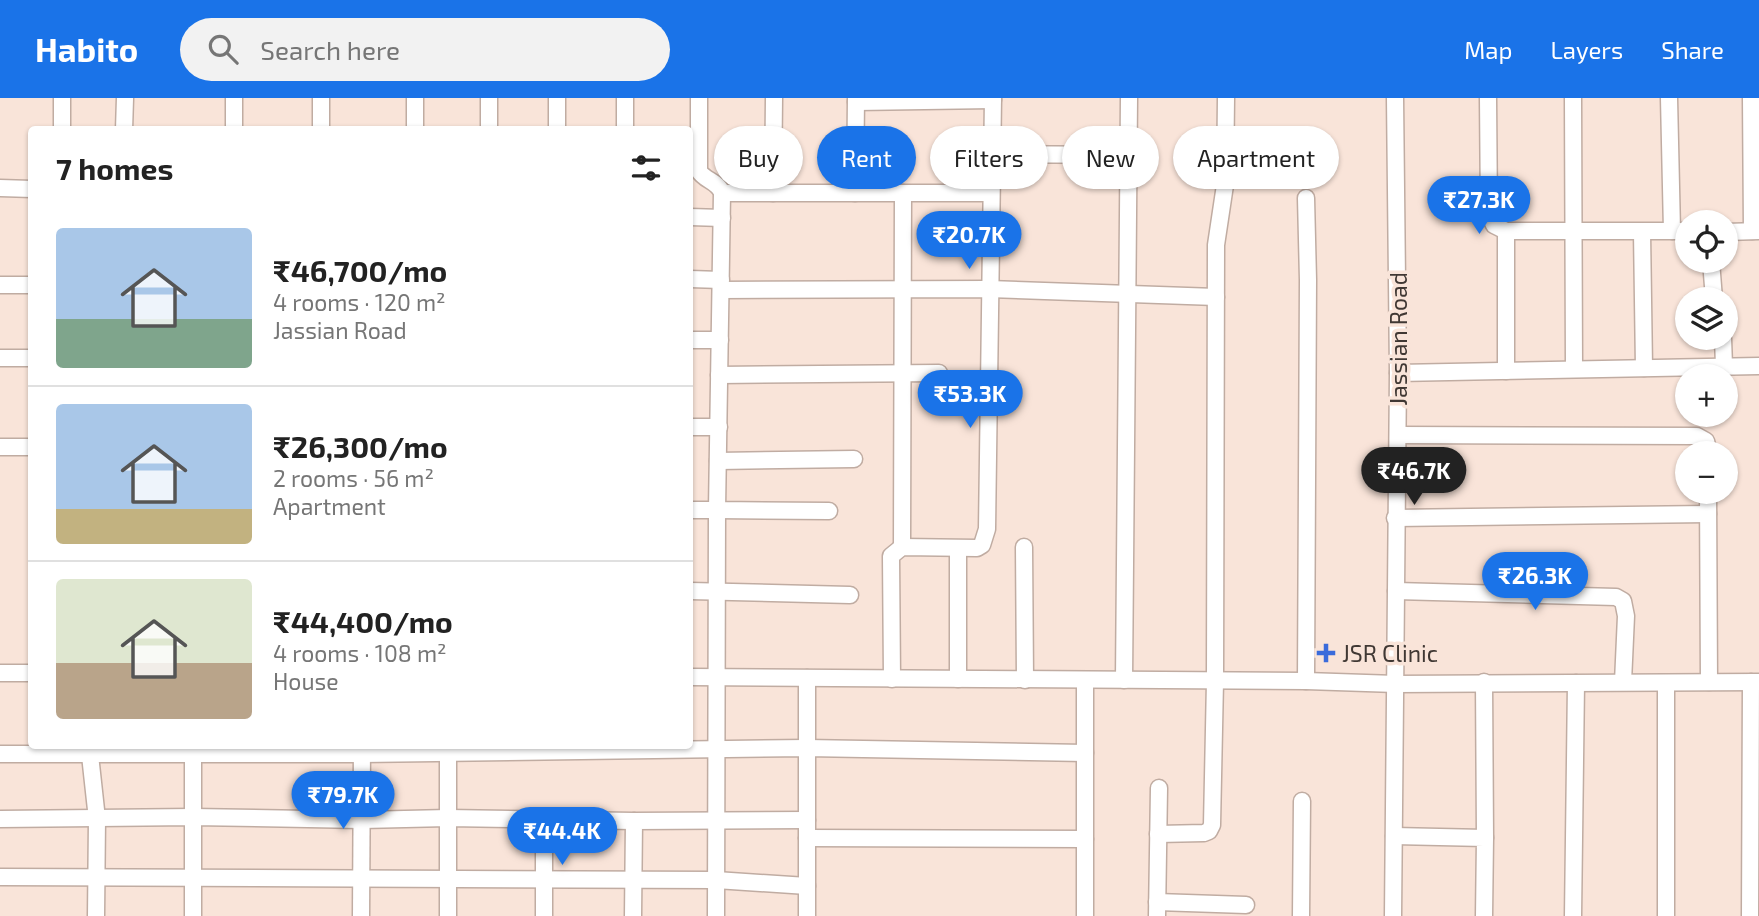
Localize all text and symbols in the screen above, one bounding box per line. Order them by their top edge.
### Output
search box [180,18,670,81]
text: Habito [35,29,138,69]
icon: search [204,30,242,68]
text: Search here [260,34,400,65]
text: Map [1464,35,1512,64]
text: Layers [1550,35,1623,64]
text: Share [1661,35,1724,64]
chip: Buy [714,126,803,189]
chip: Rent [817,126,916,189]
chip: Filters [930,126,1048,189]
chip: New [1062,126,1159,189]
chip: Apartment [1173,126,1339,189]
icon: filters [627,149,665,187]
text: 7 homes [56,150,173,186]
pin: ₹27.3K [1422,176,1536,236]
text: ₹27.3K [1443,185,1515,213]
map controls [1675,210,1738,504]
button: locate [1675,210,1738,273]
pin: ₹20.7K [912,212,1026,271]
text: ₹20.7K [932,220,1006,248]
text: ₹46,700/mo [273,252,447,288]
icon: home [112,256,196,340]
street label: Jassian Road [1384,272,1412,406]
button: layers [1675,287,1738,350]
text: 4 rooms · 120 m² [273,288,446,316]
text: Jassian Road [273,316,407,344]
button: + [1675,364,1738,427]
pin: ₹53.3K [913,370,1027,430]
text: ₹53.3K [934,379,1006,407]
text: ₹26,300/mo [273,428,448,464]
icon: home [112,432,196,516]
button: − [1675,441,1738,504]
pin: ₹46.7K [1357,448,1471,507]
text: ₹46.7K [1377,456,1451,484]
text: 2 rooms · 56 m² [273,464,434,492]
text: Apartment [273,492,386,520]
pin: ₹26.3K [1478,552,1592,612]
text: ₹26.3K [1498,561,1572,589]
text: ₹44,400/mo [273,603,453,639]
icon: home [112,607,196,691]
text: 4 rooms · 108 m² [273,639,447,667]
place label: JSR Clinic [1342,639,1438,667]
marker: JSR Clinic [1316,643,1336,663]
text: House [273,667,339,695]
pin: ₹79.7K [286,772,400,831]
text: ₹79.7K [308,780,378,808]
pin: ₹44.4K [505,808,619,867]
text: ₹44.4K [523,816,601,844]

